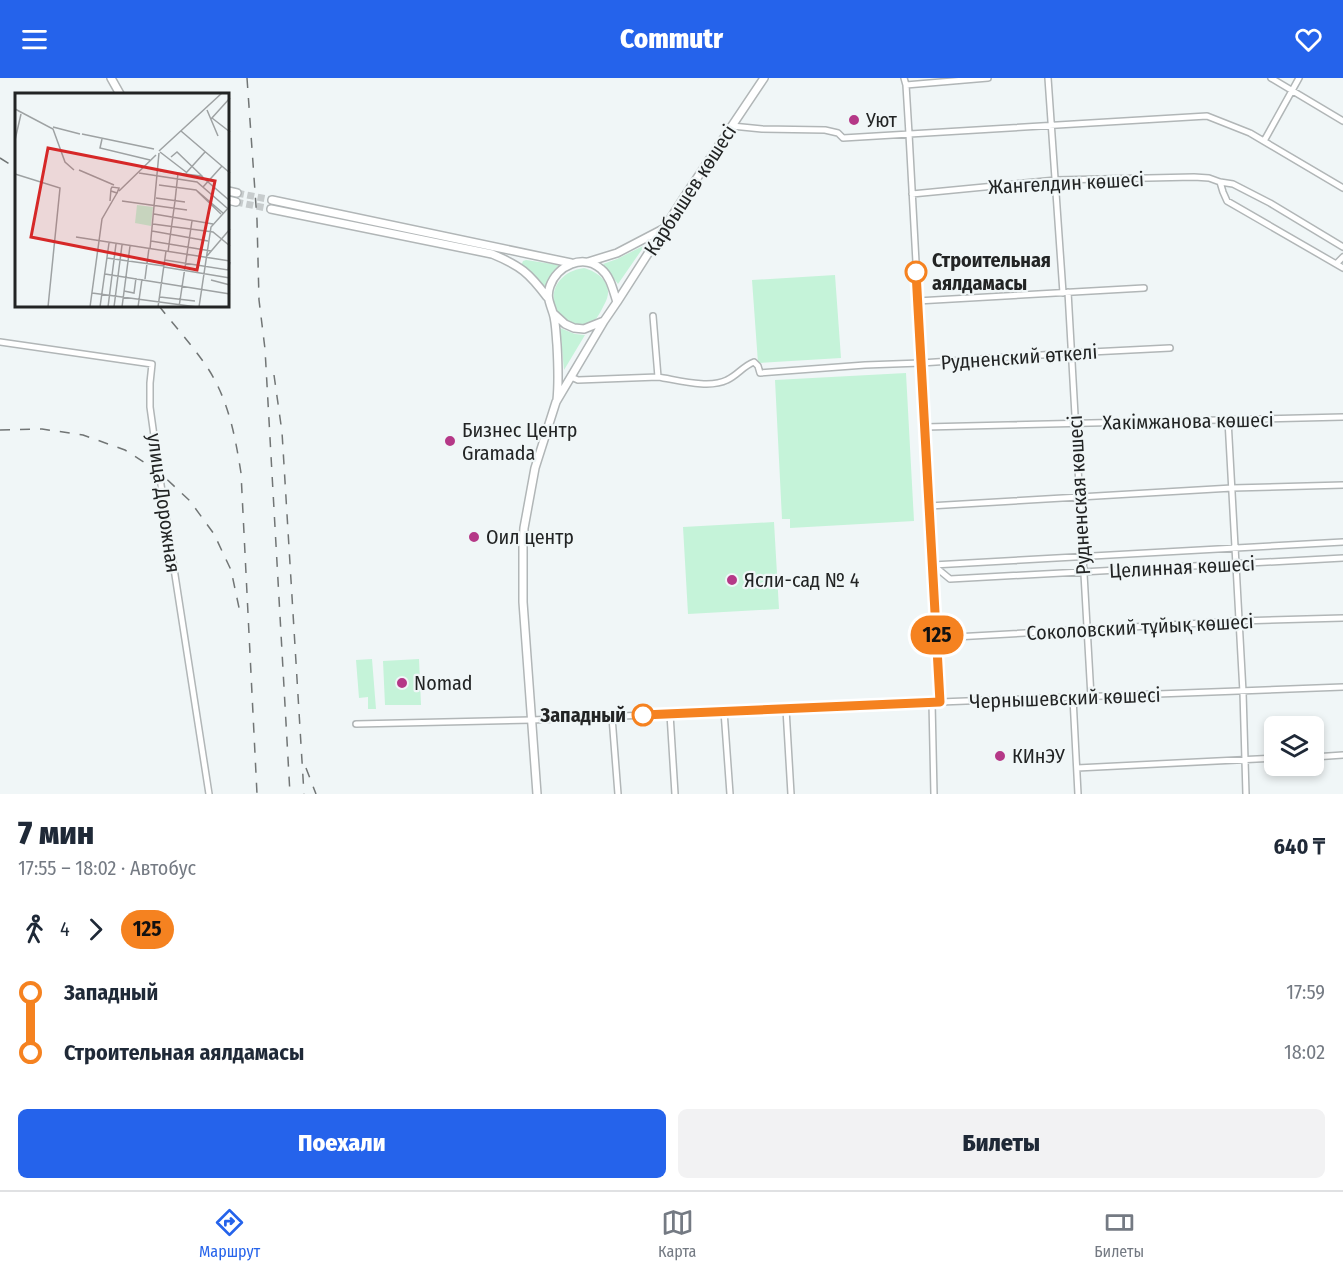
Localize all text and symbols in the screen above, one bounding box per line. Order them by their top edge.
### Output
icon: menu [18,23,51,56]
text: Commutr [620,23,723,55]
icon: heart [1292,23,1325,56]
inset map [15,93,230,308]
place label: Уют [865,108,898,132]
marker: Уют [847,113,861,127]
street label: Карбышев көшесі [639,120,741,260]
street label: Жангелдин көшесі [987,167,1145,199]
place label: Строительная аялдамасы [932,248,1051,295]
marker: Строительная аялдамасы [905,261,927,283]
street label: Рудненский өткелі [940,340,1098,374]
street label: Хакімжанова көшесі [1102,408,1274,434]
street label: Рудненская көшесі [1063,415,1095,575]
place label: Бизнес Центр Gramada [462,418,577,465]
street label: улица Дорожная [142,432,186,574]
marker: Бизнес Центр Gramada [443,434,457,448]
place label: Оил центр [486,525,574,549]
marker: Оил центр [467,530,481,544]
street label: Целинная көшесі [1108,551,1256,583]
place label: Ясли-сад № 4 [744,568,860,592]
marker: Ясли-сад № 4 [725,573,739,587]
street label: Соколовский тұйық көшесі [1026,609,1254,645]
line badge: 125 [902,616,972,654]
text: 125 [923,622,951,648]
place label: Nomad [414,671,473,695]
marker: Nomad [395,676,409,690]
street label: Чернышевский көшесі [969,683,1161,713]
place label: Западный [539,703,626,727]
marker: Западный [632,704,654,726]
map controls [1264,716,1324,776]
button: layers [1264,716,1324,776]
place label: КИнЭУ [1012,744,1065,768]
marker: КИнЭУ [993,749,1007,763]
text: 7 мин [18,813,94,853]
text: 640 ₸ [1274,833,1325,860]
text: 17:55 – 18:02 · Автобус [18,856,196,880]
icon: walk [18,913,51,946]
icon: forward [79,913,112,946]
text: 125 [133,916,162,942]
text: 4 [60,917,70,941]
text: Западный [64,979,158,1006]
text: 17:59 [1286,980,1325,1004]
text: Строительная аялдамасы [64,1039,304,1066]
text: 18:02 [1284,1040,1325,1064]
button: Поехали [18,1109,666,1178]
button: Билеты [678,1109,1325,1178]
tab: Маршрут [199,1206,260,1261]
tab: Карта [658,1206,696,1261]
tab: Билеты [1094,1206,1144,1261]

